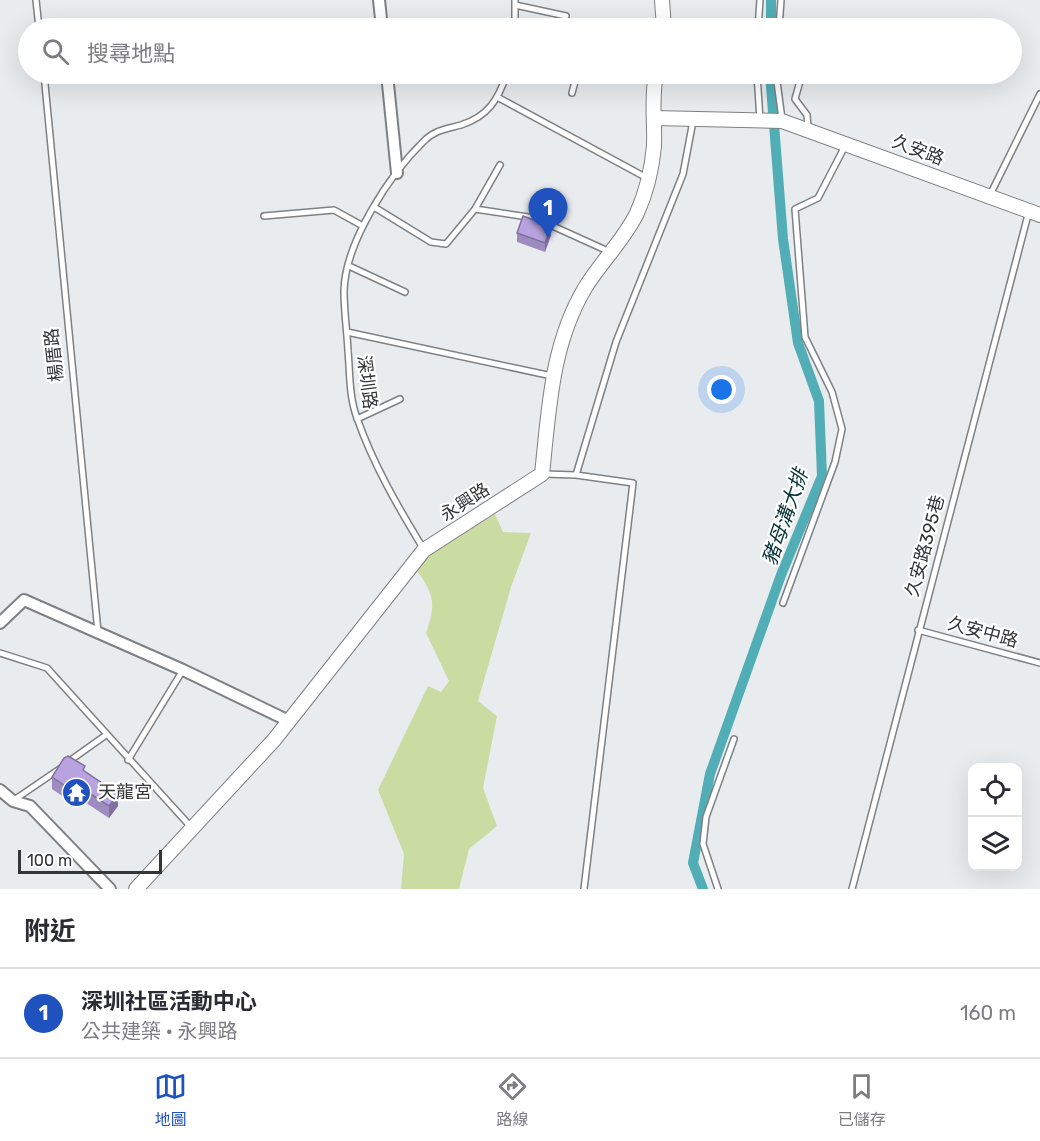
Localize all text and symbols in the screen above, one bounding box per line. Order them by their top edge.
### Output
search box [18,18,1022,84]
icon: search [39,35,72,68]
text: 搜尋地點 [87,40,175,67]
street label: 久安路 [889,130,947,170]
pin: 1 [528,188,568,238]
street label: 楊厝路 [40,327,68,383]
street label: 深圳路 [353,354,381,410]
your location [707,375,736,404]
water label: 豬母溝大排 [757,463,814,568]
street label: 永興路 [436,478,494,526]
street label: 久安路395巷 [901,493,949,599]
street label: 久安中路 [945,612,1021,652]
map controls [968,763,1022,871]
button: locate [968,763,1022,817]
temple icon: 天龍宮 [61,776,93,808]
place label: 天龍宮 [98,781,152,803]
button: layers [968,817,1022,871]
scale bar [18,847,162,874]
text: 100 m [27,851,72,870]
text: 附近 [24,916,76,947]
text: 深圳社區活動中心 [81,988,257,1015]
text: 1 [39,1001,48,1025]
text: 160 m [960,1001,1016,1025]
text: 公共建築 · 永興路 [81,1019,237,1043]
tab: 地圖 [154,1070,187,1130]
tab: 路線 [496,1070,529,1130]
tab: 已儲存 [838,1070,886,1130]

